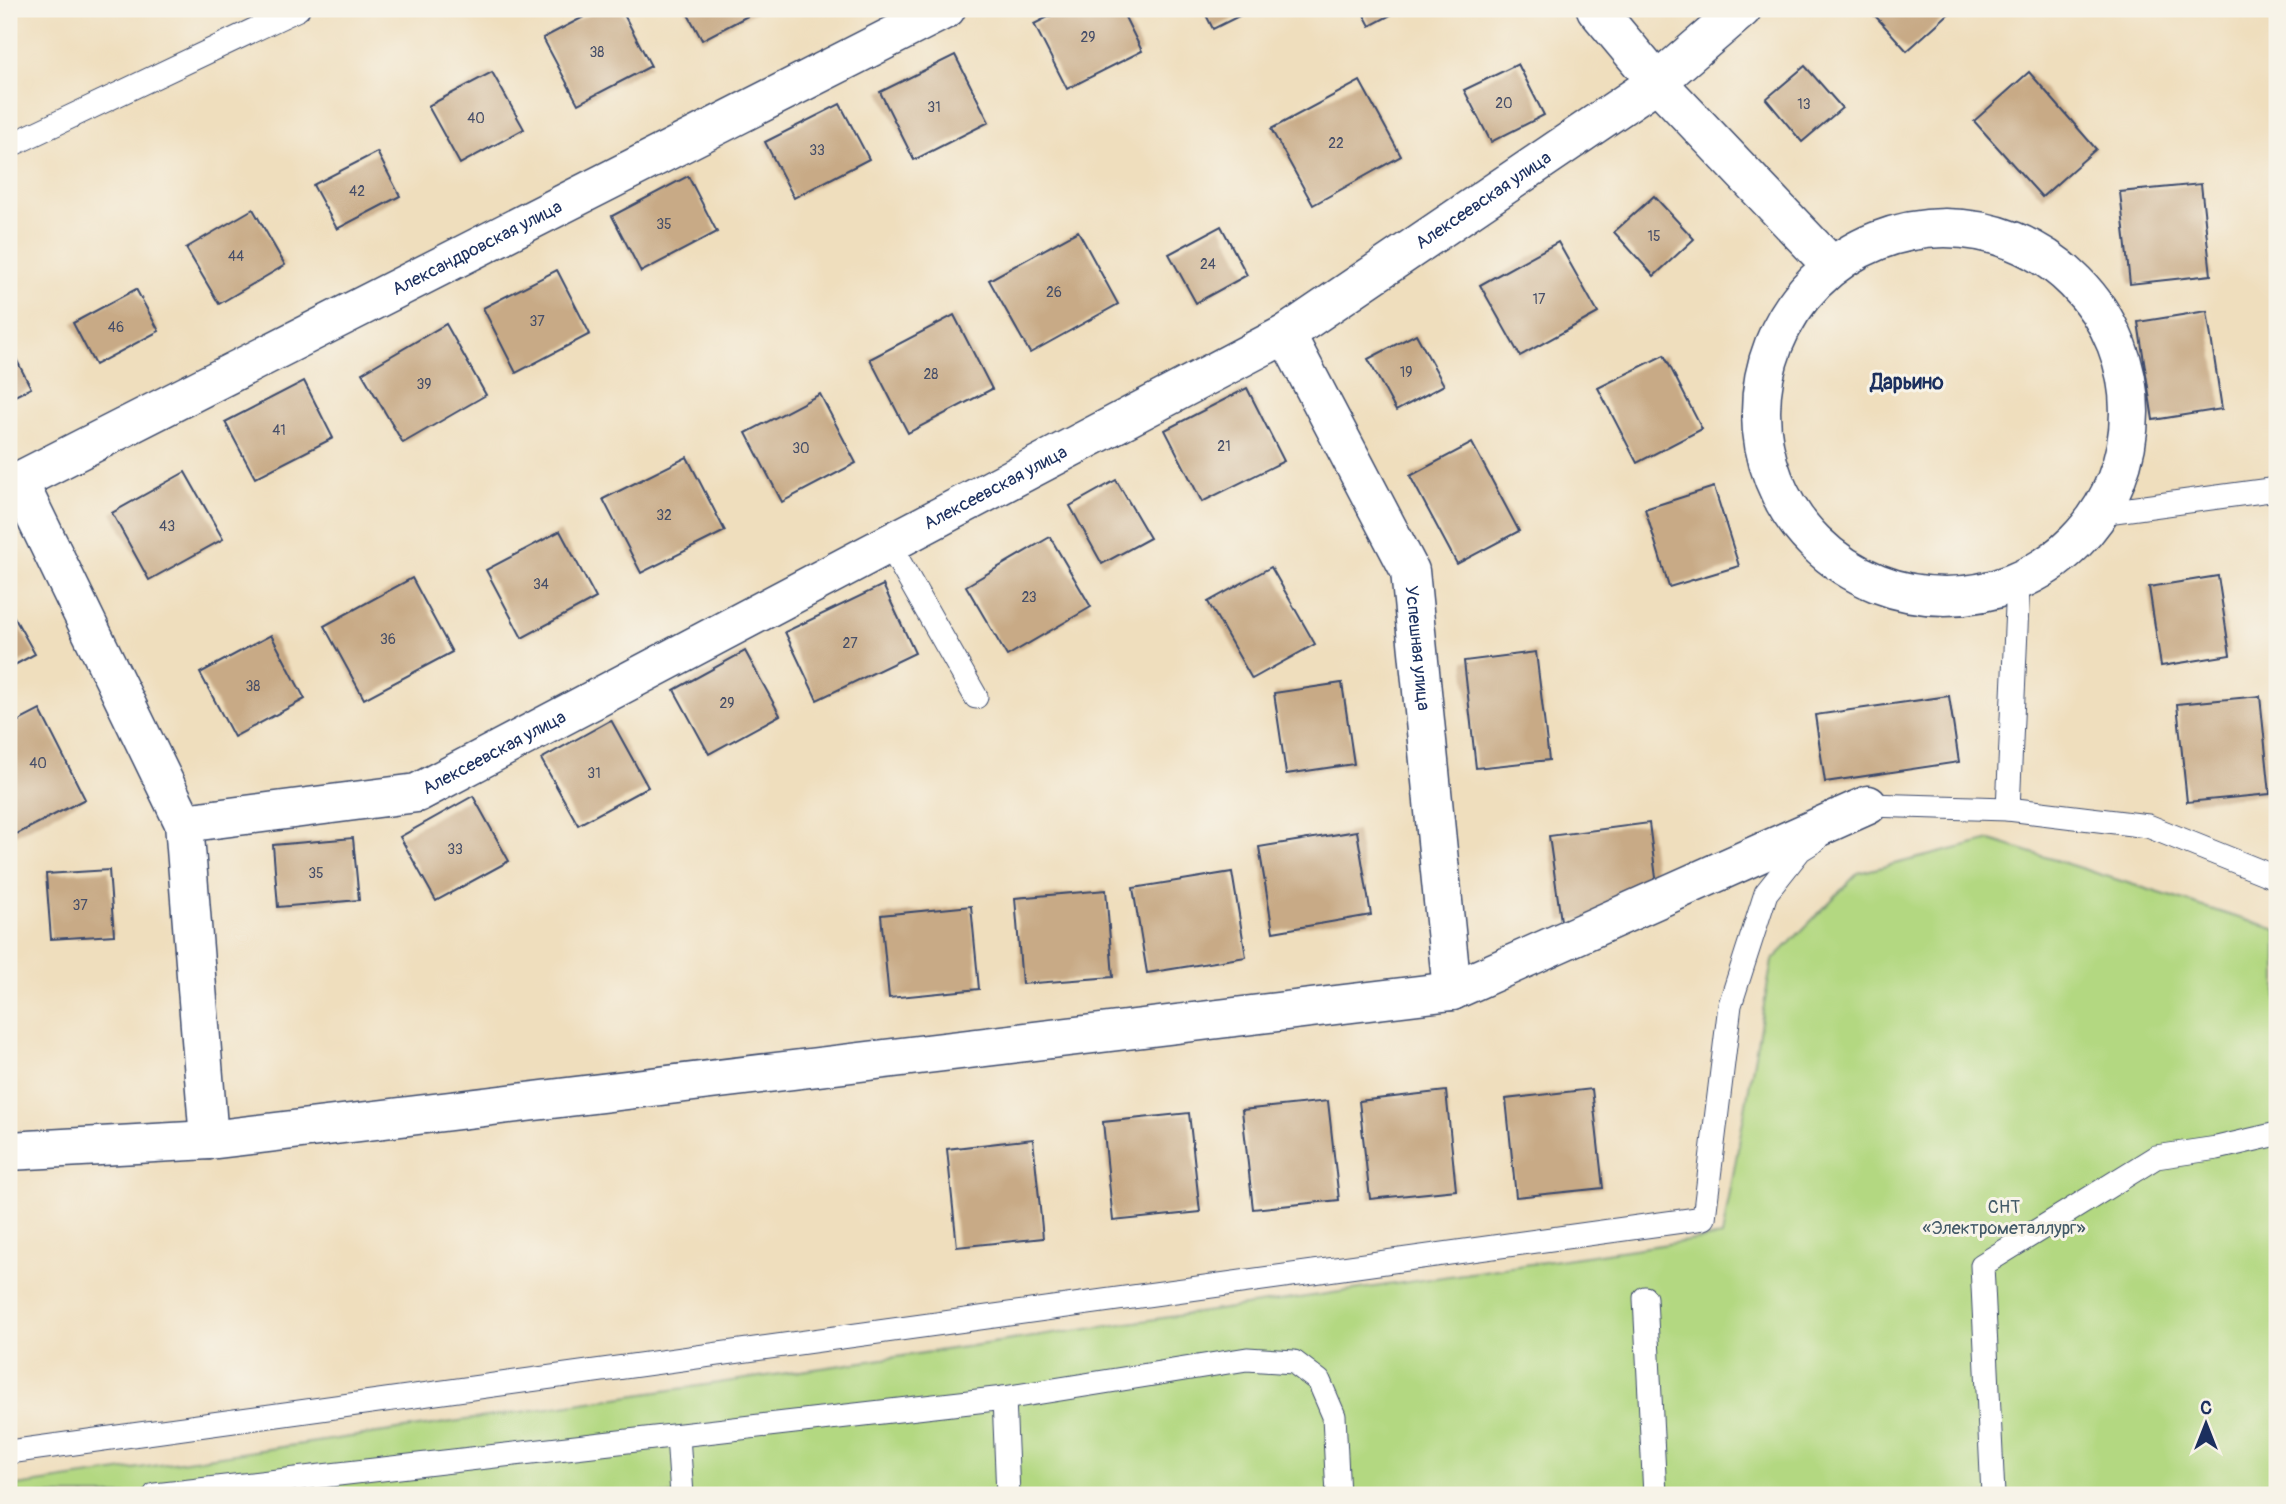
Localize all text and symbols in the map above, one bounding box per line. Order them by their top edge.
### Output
house number: 29 [1080,29,1096,46]
house number: 38 [590,44,604,61]
house number: 20 [1495,95,1513,112]
house number: 13 [1797,96,1811,113]
house number: 31 [927,99,941,116]
house number: 40 [467,110,485,127]
house number: 22 [1328,135,1344,152]
house number: 33 [809,142,825,159]
street label: Алексеевская улица [1411,146,1555,254]
house number: 42 [349,183,365,200]
street label: Александровская улица [388,195,566,301]
house number: 35 [656,216,672,233]
house number: 15 [1647,228,1661,245]
house number: 44 [228,248,244,265]
house number: 24 [1200,256,1216,273]
house number: 26 [1046,284,1062,301]
house number: 17 [1533,291,1546,308]
house number: 37 [529,313,545,330]
house number: 46 [108,319,124,336]
house number: 19 [1400,364,1412,381]
house number: 28 [924,366,938,383]
district label: Дарьино [1868,369,1944,396]
house number: 39 [416,376,432,393]
house number: 41 [272,422,286,439]
house number: 21 [1217,438,1231,455]
house number: 30 [792,440,810,457]
street label: Алексеевская улица [920,440,1071,535]
house number: 32 [656,507,672,524]
house number: 43 [159,518,175,535]
house number: 34 [533,576,549,593]
street label: Успешная улица [1400,585,1435,712]
house number: 23 [1021,589,1037,606]
house number: 36 [380,631,396,648]
house number: 27 [842,635,858,652]
house number: 38 [246,678,260,695]
house number: 29 [719,695,735,712]
street label: Алексеевская улица [418,705,570,800]
house number: 40 [29,755,47,772]
house number: 31 [587,765,601,782]
house number: 33 [447,841,463,858]
house number: 35 [308,865,324,882]
house number: 37 [72,897,88,914]
park label: СНТ «Электрометаллург» [1922,1196,2086,1240]
north arrow [2170,1388,2240,1458]
text: С [2200,1396,2212,1420]

